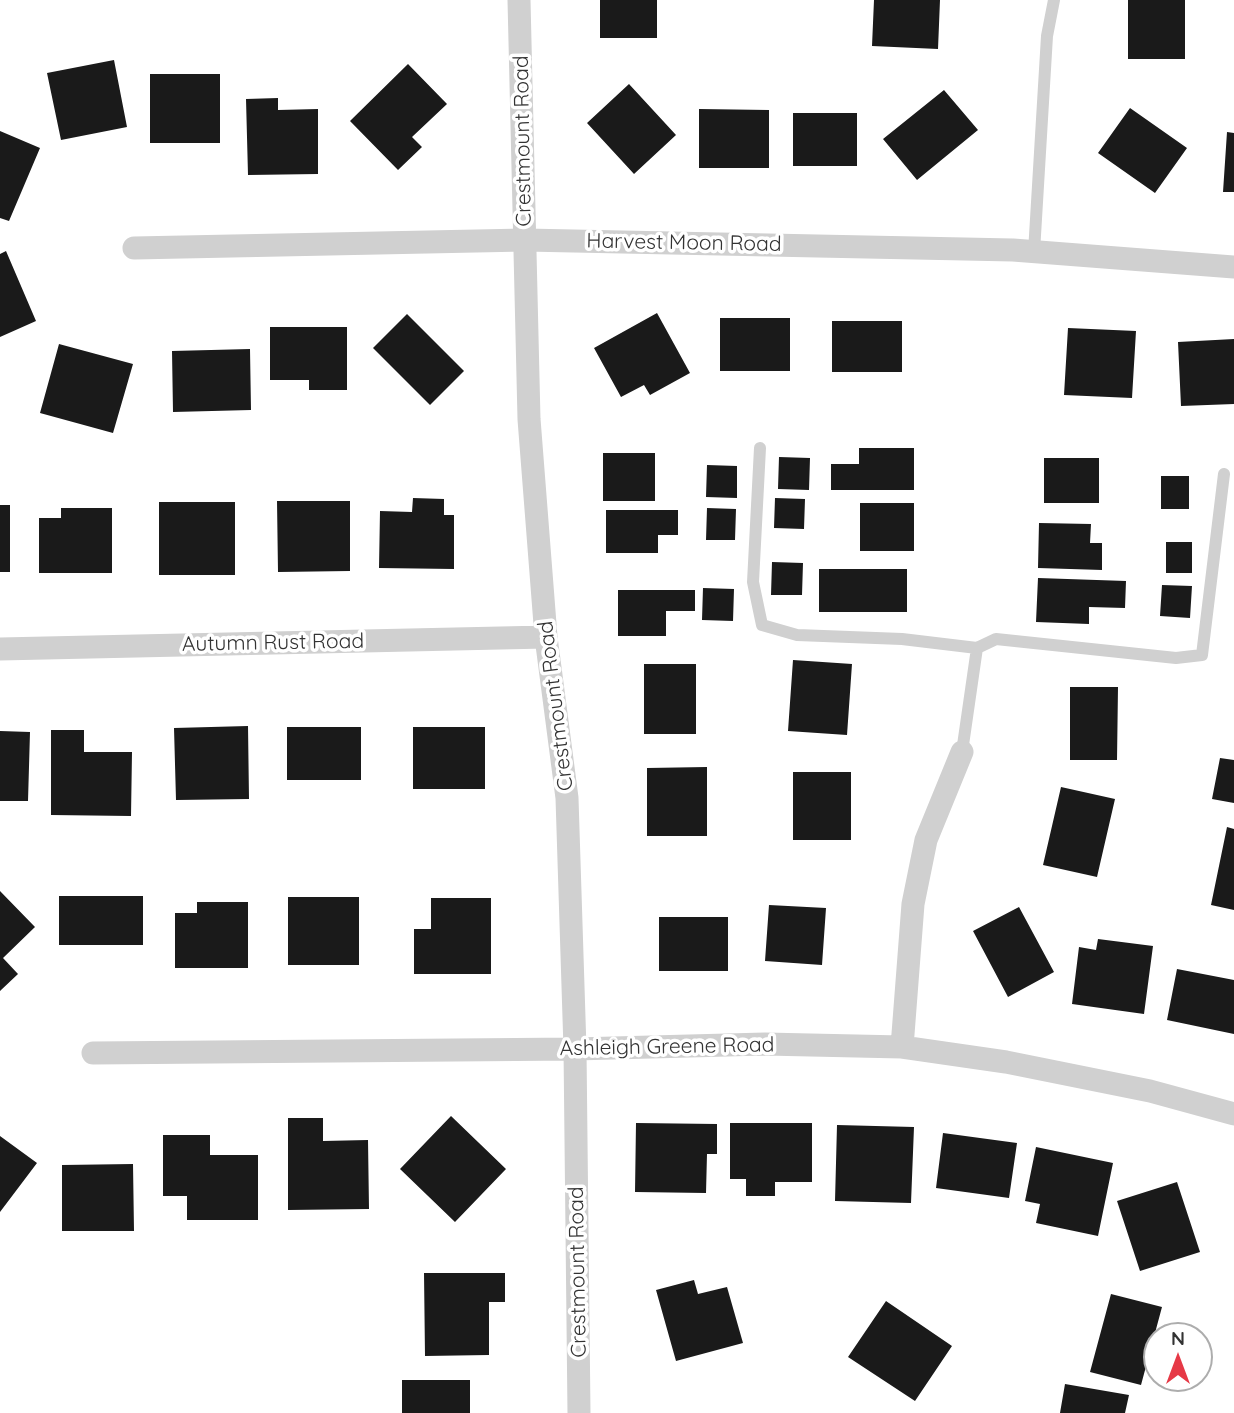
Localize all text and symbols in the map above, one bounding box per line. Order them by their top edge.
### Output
street label: Crestmount Road [509,55,537,227]
street label: Harvest Moon Road [586,229,782,257]
street label: Crestmount Road [533,620,579,792]
street label: Autumn Rust Road [182,629,364,657]
street label: Ashleigh Greene Road [559,1033,775,1061]
street label: Crestmount Road [564,1186,592,1358]
north arrow [1143,1322,1213,1392]
text: N [1171,1326,1185,1350]

